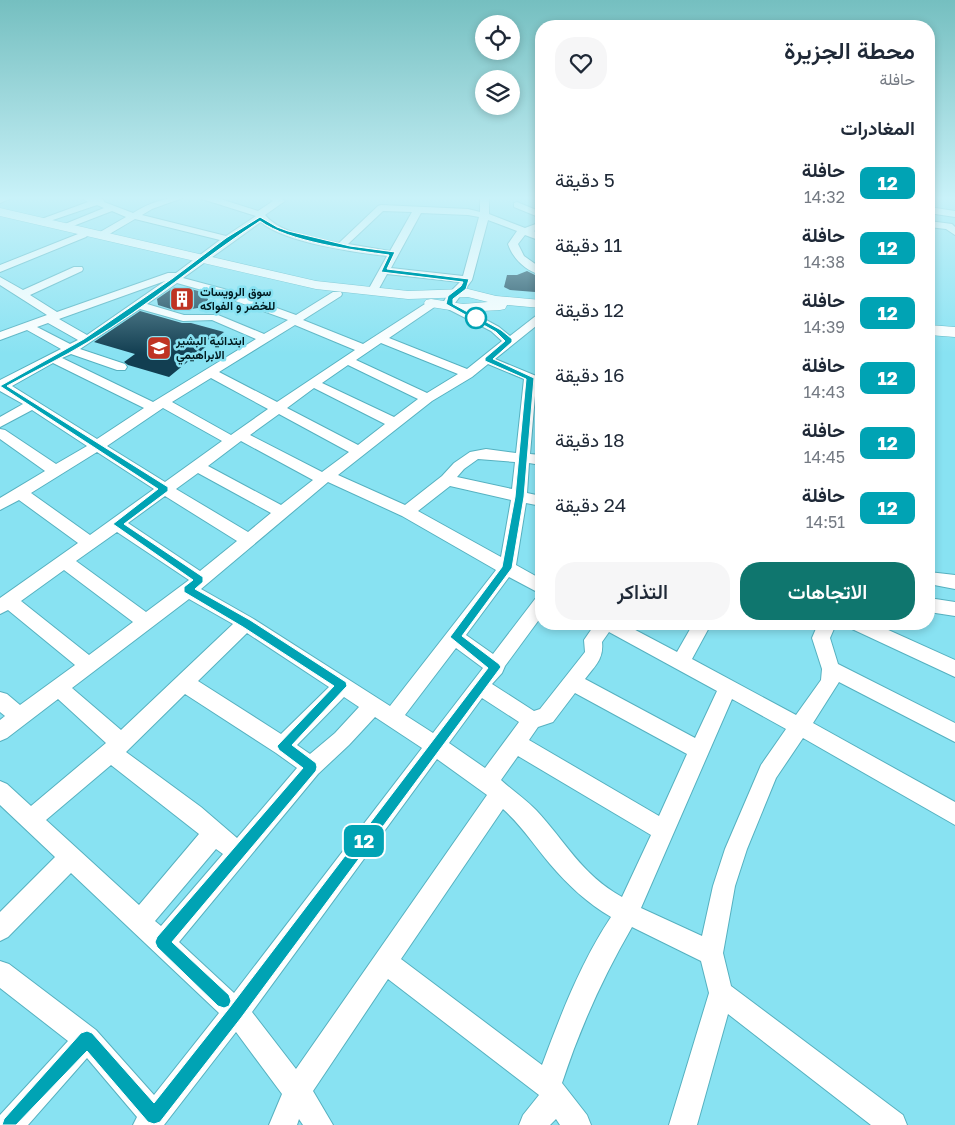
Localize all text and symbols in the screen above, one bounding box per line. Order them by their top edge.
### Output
map controls [475,15,520,115]
button: locate [475,15,520,60]
text: محطة الجزيرة [784,35,915,64]
button: heart [555,37,607,89]
text: حافلة [879,69,915,89]
button: layers [475,70,520,115]
text: المغادرات [840,116,915,139]
text: حافلة [802,158,845,181]
text: 5 دقيقة [555,168,615,191]
text: 12 [877,172,898,194]
text: 14:32 [804,187,845,207]
text: حافلة [802,223,845,246]
text: 11 دقيقة [555,233,622,256]
text: 12 [877,237,898,259]
text: 14:38 [804,252,845,272]
place label: سوق الرويسات للخضر و الفواكه [200,284,275,314]
building icon: سوق الرويسات للخضر و الفواكه [169,286,195,312]
text: حافلة [802,288,845,311]
text: 12 دقيقة [555,298,624,321]
text: 12 [877,302,898,324]
unlabelled marker [465,307,487,329]
text: 14:39 [804,317,845,337]
place label: ابتدائية البشير الابراهيمي [175,333,245,365]
school or university icon: ابتدائية البشير الابراهيمي [146,335,172,361]
text: حافلة [802,353,845,376]
text: 16 دقيقة [555,363,624,386]
text: 12 [877,367,898,389]
text: 14:43 [804,382,845,402]
text: حافلة [802,418,845,441]
text: 18 دقيقة [555,428,625,451]
text: 12 [877,432,898,454]
text: 14:45 [804,447,845,467]
text: حافلة [802,483,845,506]
text: 24 دقيقة [555,493,626,516]
text: 12 [877,497,898,519]
text: 14:51 [806,512,845,532]
button: التذاكر [555,562,730,620]
button: الاتجاهات [740,562,915,620]
line badge: 12 [342,825,386,857]
text: 12 [354,830,374,852]

